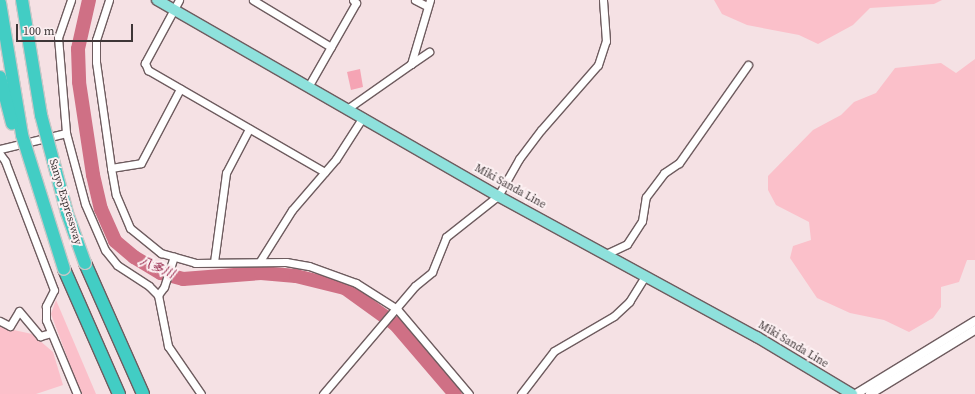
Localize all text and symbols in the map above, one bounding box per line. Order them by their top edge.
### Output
scale bar [18,16,135,42]
text: 100 m [23,23,55,39]
street label: Sanyo Expressway [46,157,84,247]
street label: Miki Sanda Line [472,162,548,212]
water label: 八多川 [138,254,176,282]
street label: Miki Sanda Line [756,319,830,371]

